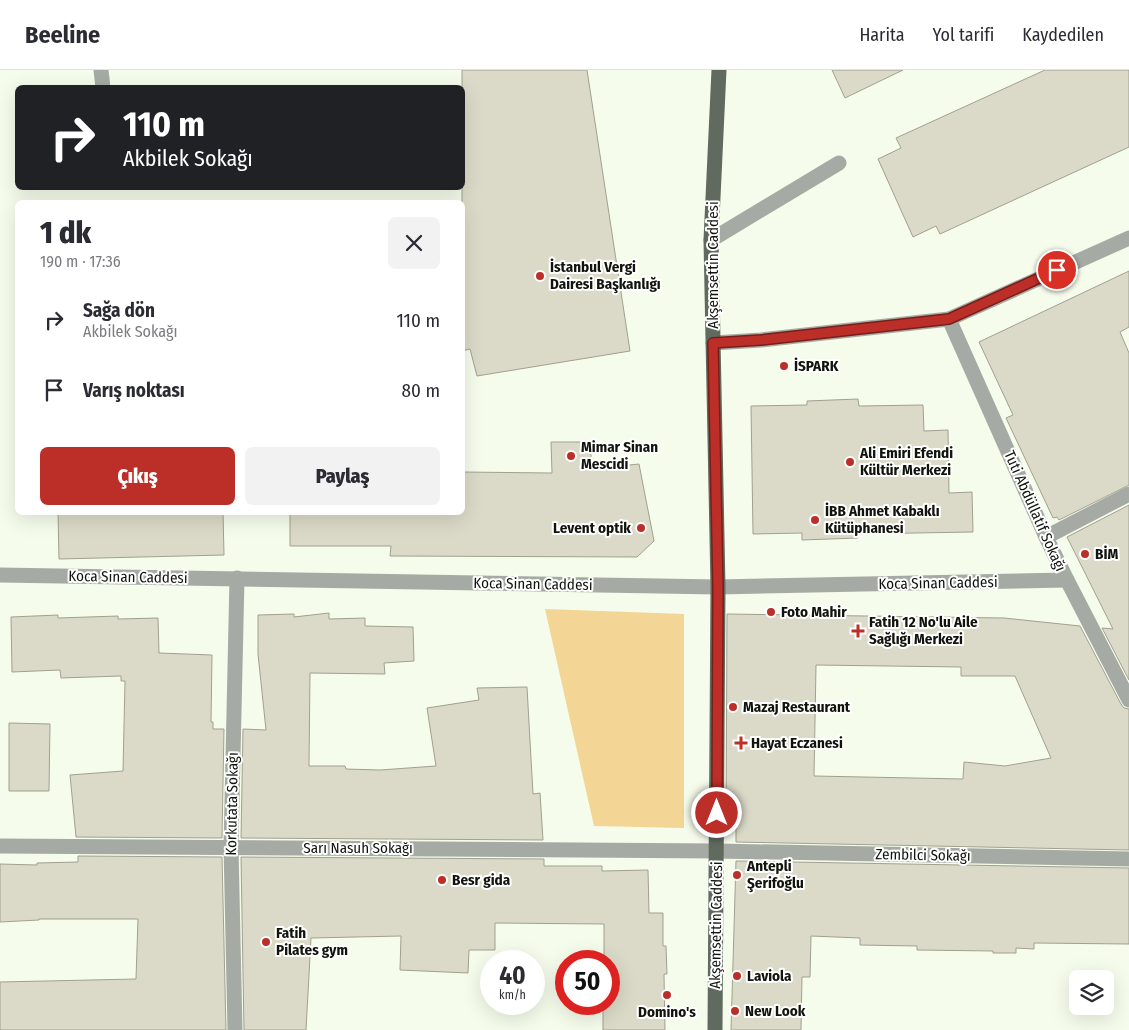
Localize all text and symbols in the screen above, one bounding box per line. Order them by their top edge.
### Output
text: Beeline [25,21,100,49]
text: Harita [859,24,905,46]
text: Yol tarifi [933,24,994,46]
text: Kaydedilen [1022,24,1104,46]
text: 110 m [123,103,205,145]
icon: right [40,105,105,170]
text: Akbilek Sokağı [123,145,253,172]
street label: Akşemsettin Caddesi [704,201,722,329]
text: 1 dk [40,215,91,251]
button: close [388,217,440,269]
pin [1036,249,1078,291]
text: 190 m · 17:36 [40,252,121,271]
icon: arrive [1043,256,1071,284]
place label: İstanbul Vergi Dairesi Başkanlığı [550,258,661,294]
marker: İstanbul Vergi Dairesi Başkanlığı [534,270,546,282]
text: Sağa dön [83,299,155,322]
icon: right [40,306,68,334]
text: 110 m [396,309,440,332]
text: Akbilek Sokağı [83,322,177,341]
place label: İSPARK [794,357,839,375]
marker: İSPARK [778,360,790,372]
icon: arrive [40,376,68,404]
text: Varış noktası [83,379,185,402]
text: 80 m [402,379,440,402]
place label: Mimar Sinan Mescidi [581,438,658,473]
place label: Ali Emiri Efendi Kültür Merkezi [859,444,953,479]
button: Çıkış [40,447,235,505]
button: Paylaş [245,447,440,505]
street label: Tuti Abdüllatif Sokağı [1000,448,1070,574]
marker: Mimar Sinan Mescidi [565,450,577,462]
marker: Ali Emiri Efendi Kültür Merkezi [844,456,856,468]
place label: İBB Ahmet Kabaklı Kütüphanesi [825,502,940,537]
marker: İBB Ahmet Kabaklı Kütüphanesi [809,514,821,526]
place label: Levent optik [553,519,631,537]
marker: Levent optik [635,522,647,534]
place label: BİM [1095,545,1118,563]
marker: BİM [1079,548,1091,560]
street label: Koca Sinan Caddesi [68,567,188,587]
street label: Koca Sinan Caddesi [878,573,998,593]
street label: Koca Sinan Caddesi [473,574,593,594]
place label: Foto Mahir [781,603,847,621]
marker: Foto Mahir [765,606,777,618]
place label: Fatih 12 No'lu Aile Sağlığı Merkezi [869,613,978,648]
marker: Fatih 12 No'lu Aile Sağlığı Merkezi [851,624,865,638]
place label: Mazaj Restaurant [743,698,851,716]
marker: Mazaj Restaurant [727,701,739,713]
place label: Hayat Eczanesi [751,734,843,752]
marker: Hayat Eczanesi [735,737,747,749]
street label: Korkutata Sokağı [222,752,242,856]
position arrow [690,786,742,838]
street label: Sarı Nasuh Sokağı [303,839,413,857]
street label: Zembilci Sokağı [875,845,971,865]
place label: Antepli Şerifoğlu [746,857,804,893]
street label: Akşemsettin Caddesi [706,861,726,989]
marker: Antepli Şerifoğlu [731,869,743,881]
place label: Besr gida [452,871,511,889]
marker: Besr gida [436,874,448,886]
place label: Fatih Pilates gym [276,924,348,959]
marker: Fatih Pilates gym [260,936,272,948]
speed limit sign: 50 [555,950,620,1015]
text: 40 [499,961,526,991]
place label: Laviola [747,967,792,985]
marker: Laviola [731,970,743,982]
map controls [1069,970,1114,1015]
button: layers [1069,970,1114,1015]
text: km/h [499,988,526,1002]
marker: Domino's [661,989,673,1001]
place label: New Look [745,1002,806,1020]
place label: Domino's [638,1003,696,1021]
marker: New Look [729,1005,741,1017]

